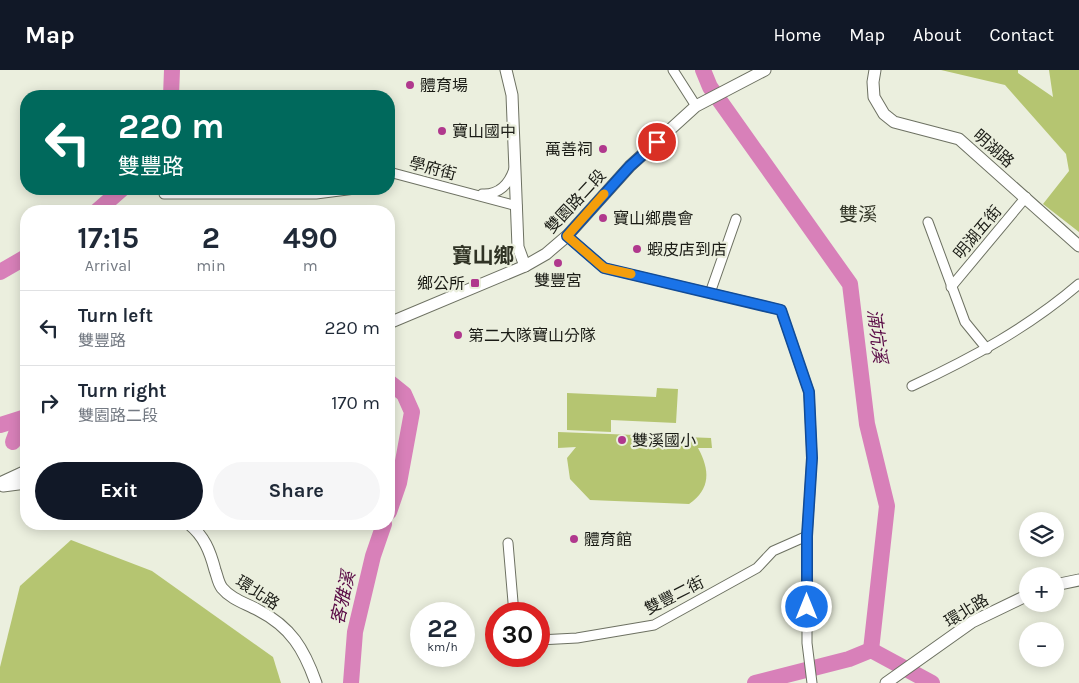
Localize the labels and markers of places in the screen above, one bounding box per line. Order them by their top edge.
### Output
place label: 體育場 [420,76,468,95]
marker: 體育場 [404,79,416,91]
pin [636,121,678,163]
place label: 寶山國中 [452,122,516,141]
marker: 寶山國中 [436,125,448,137]
place label: 萬善祠 [545,140,593,159]
marker: 萬善祠 [597,143,609,155]
place label: 寶山鄉農會 [613,209,693,228]
marker: 寶山鄉農會 [597,212,609,224]
place label: 蝦皮店到店 [647,240,727,259]
marker: 蝦皮店到店 [631,243,643,255]
marker: 雙豐宮 [552,257,564,269]
place label: 雙豐宮 [534,271,582,290]
place label: 鄉公所 [417,274,465,293]
marker: 鄉公所 [469,277,481,289]
place label: 第二大隊寶山分隊 [468,326,596,345]
marker: 第二大隊寶山分隊 [452,329,464,341]
place label: 雙溪國小 [632,431,696,450]
marker: 雙溪國小 [616,434,628,446]
place label: 體育館 [584,530,632,549]
marker: 體育館 [568,533,580,545]

